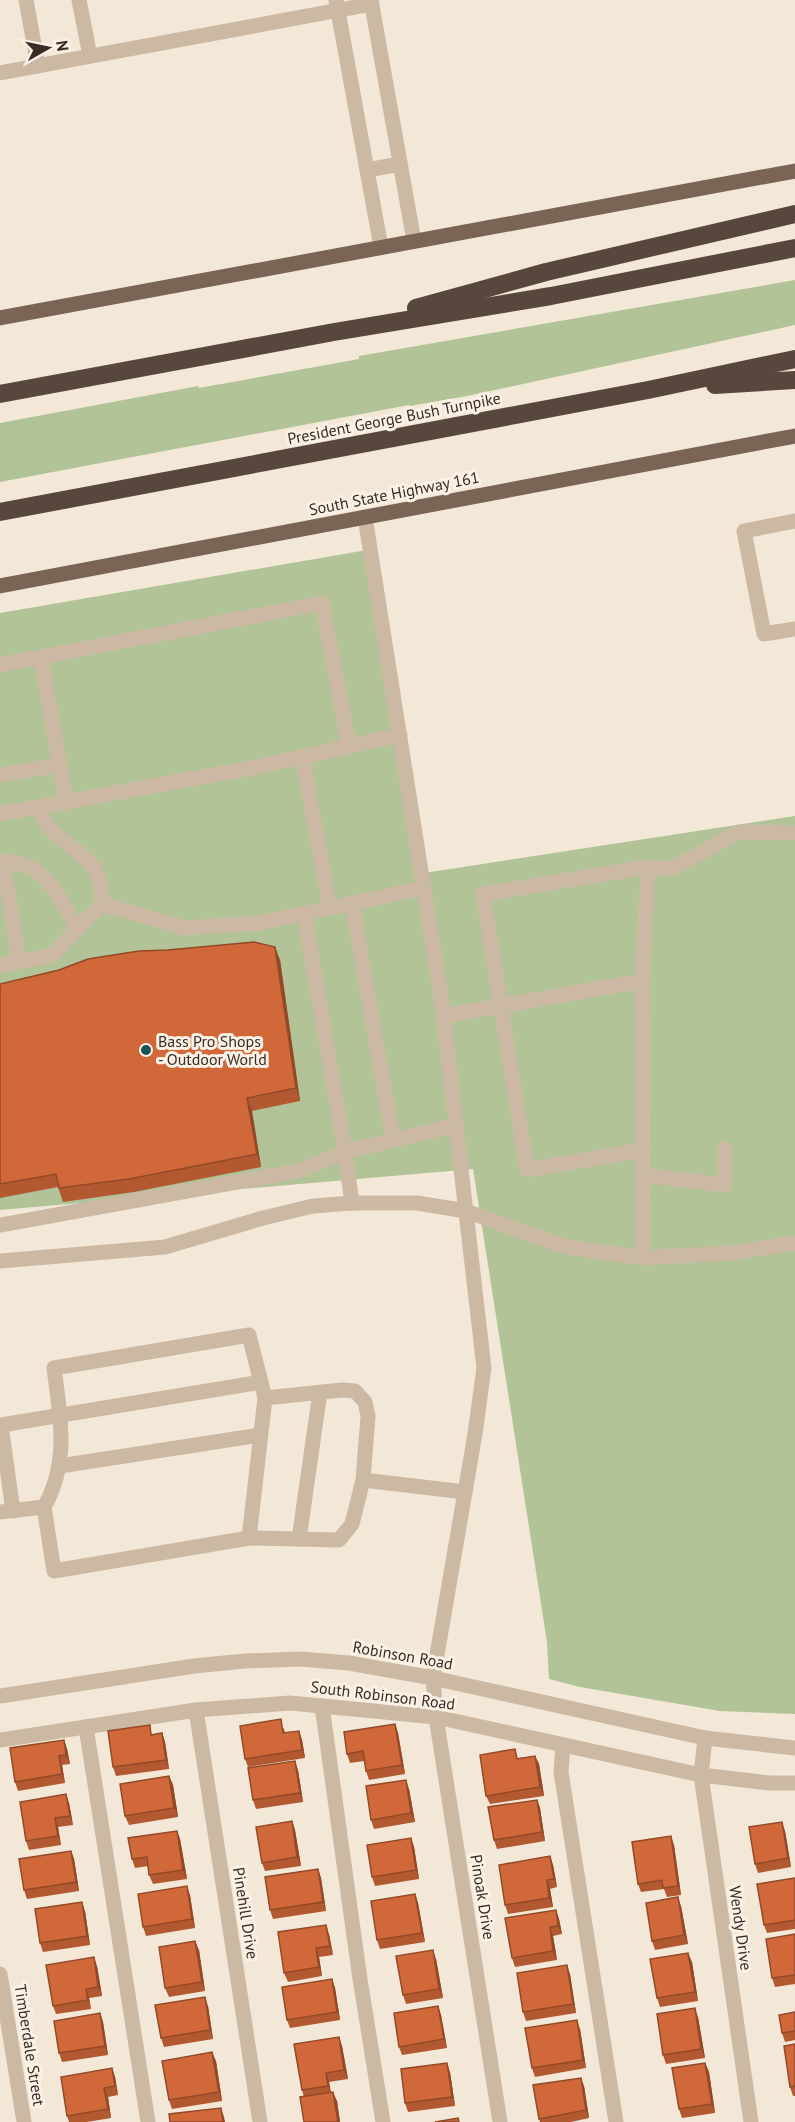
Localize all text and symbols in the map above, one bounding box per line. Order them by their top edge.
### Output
north arrow [18,18,78,78]
text: N [52,39,74,52]
street label: President George Bush Turnpike [286,388,502,448]
street label: South State Highway 161 [307,467,481,519]
place label: Bass Pro Shops - Outdoor World [158,1031,267,1069]
marker: Bass Pro Shops - Outdoor World [139,1043,153,1057]
street label: Robinson Road [351,1636,455,1674]
street label: South Robinson Road [310,1676,456,1714]
street label: Pinoak Drive [466,1853,500,1941]
street label: Pinehill Drive [229,1866,263,1960]
street label: Wendy Drive [725,1884,757,1972]
street label: Timberdale Street [11,1983,50,2108]

